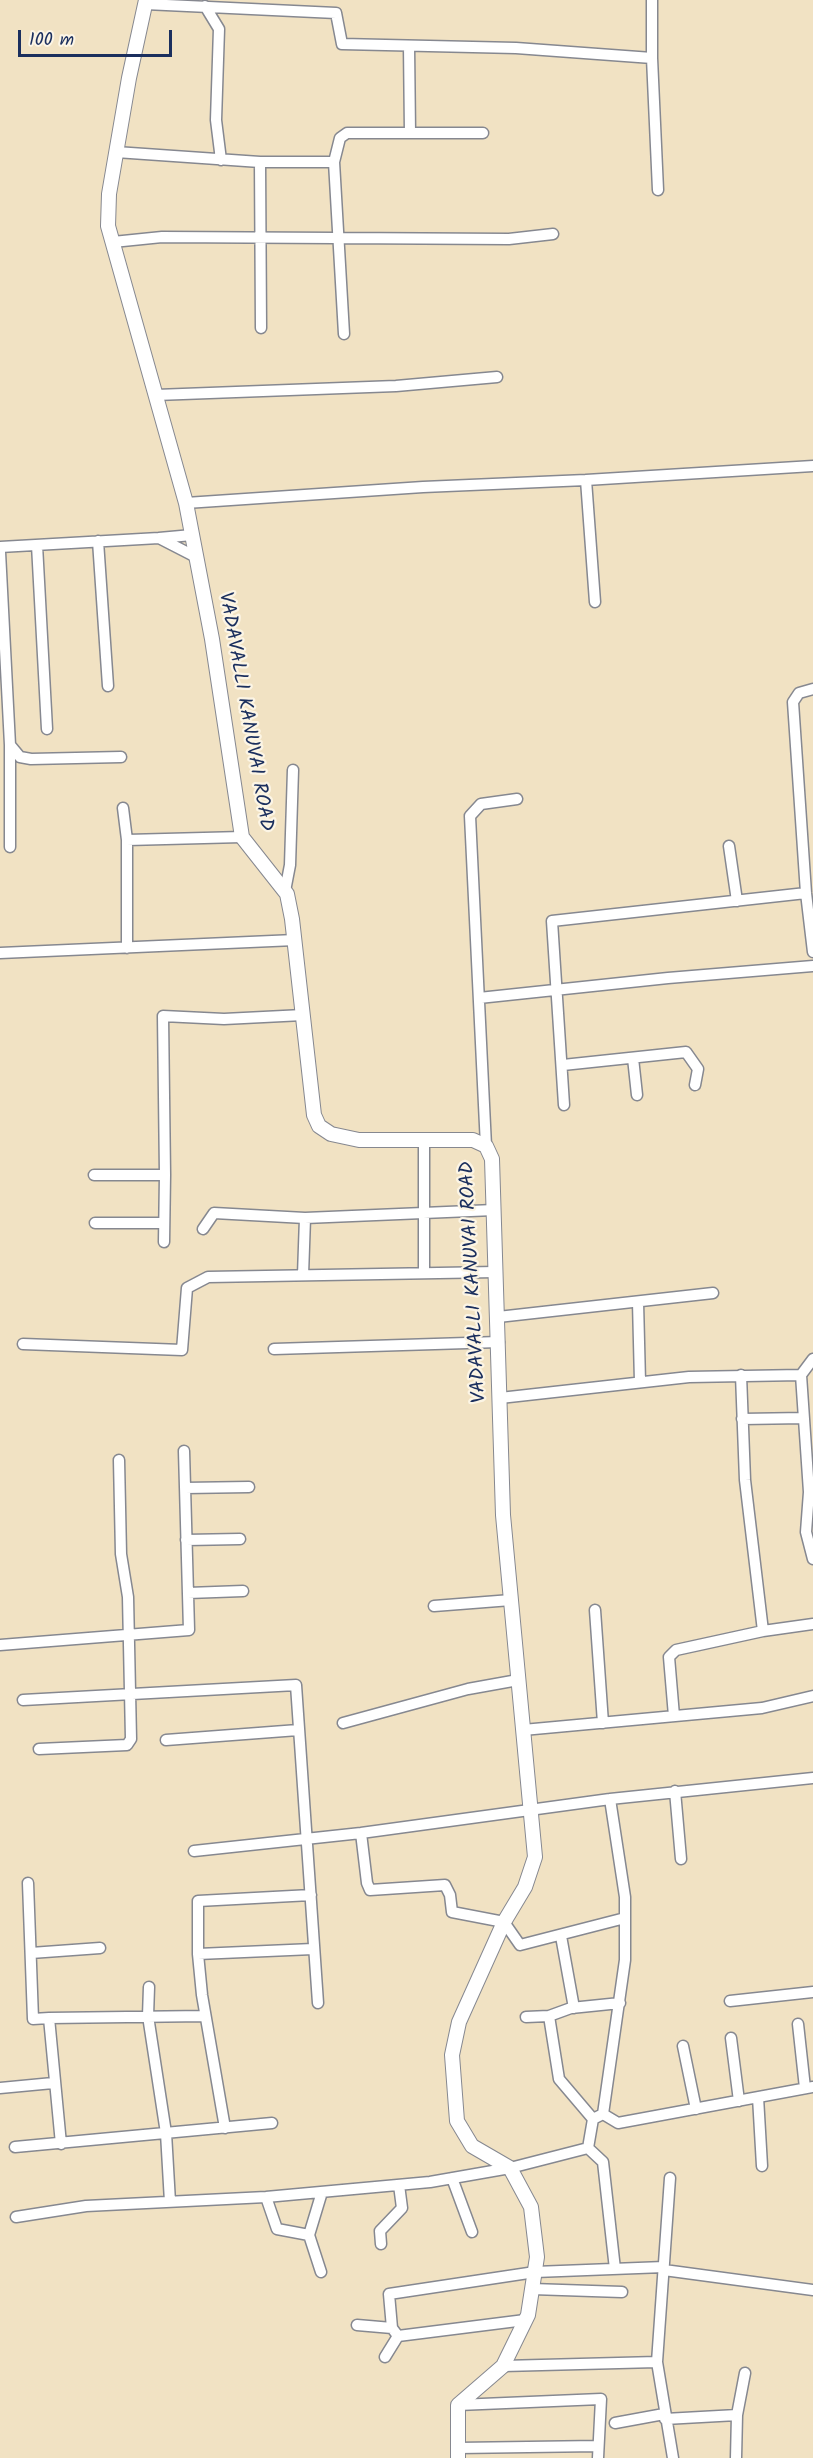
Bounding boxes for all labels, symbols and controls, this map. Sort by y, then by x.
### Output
scale bar [21,18,176,56]
text: 100 m [29,26,74,55]
street label: VADAVALLI KANUVAI ROAD [211,591,277,833]
street label: VADAVALLI KANUVAI ROAD [457,1160,493,1404]

